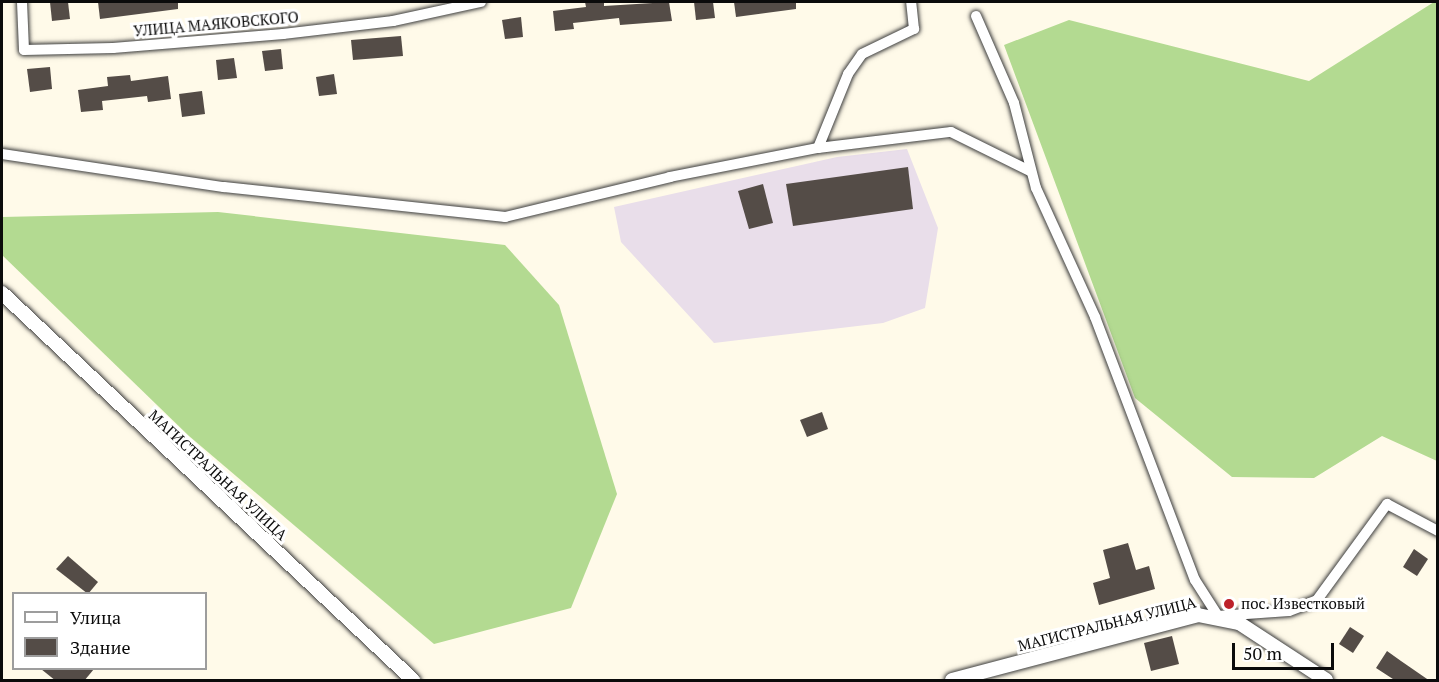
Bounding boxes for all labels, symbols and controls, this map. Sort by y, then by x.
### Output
street label: УЛИЦА МАЯКОВСКОГО [132,8,300,40]
street label: МАГИСТРАЛЬНАЯ УЛИЦА [145,406,291,544]
legend [12,592,207,670]
street label: МАГИСТРАЛЬНАЯ УЛИЦА [1016,593,1198,655]
place label: пос. Известковый [1241,595,1366,613]
marker: пос. Известковый [1222,597,1236,611]
text: Улица [70,605,121,629]
scale bar [1235,631,1337,669]
text: Здание [70,635,130,659]
text: 50 m [1243,641,1282,665]

